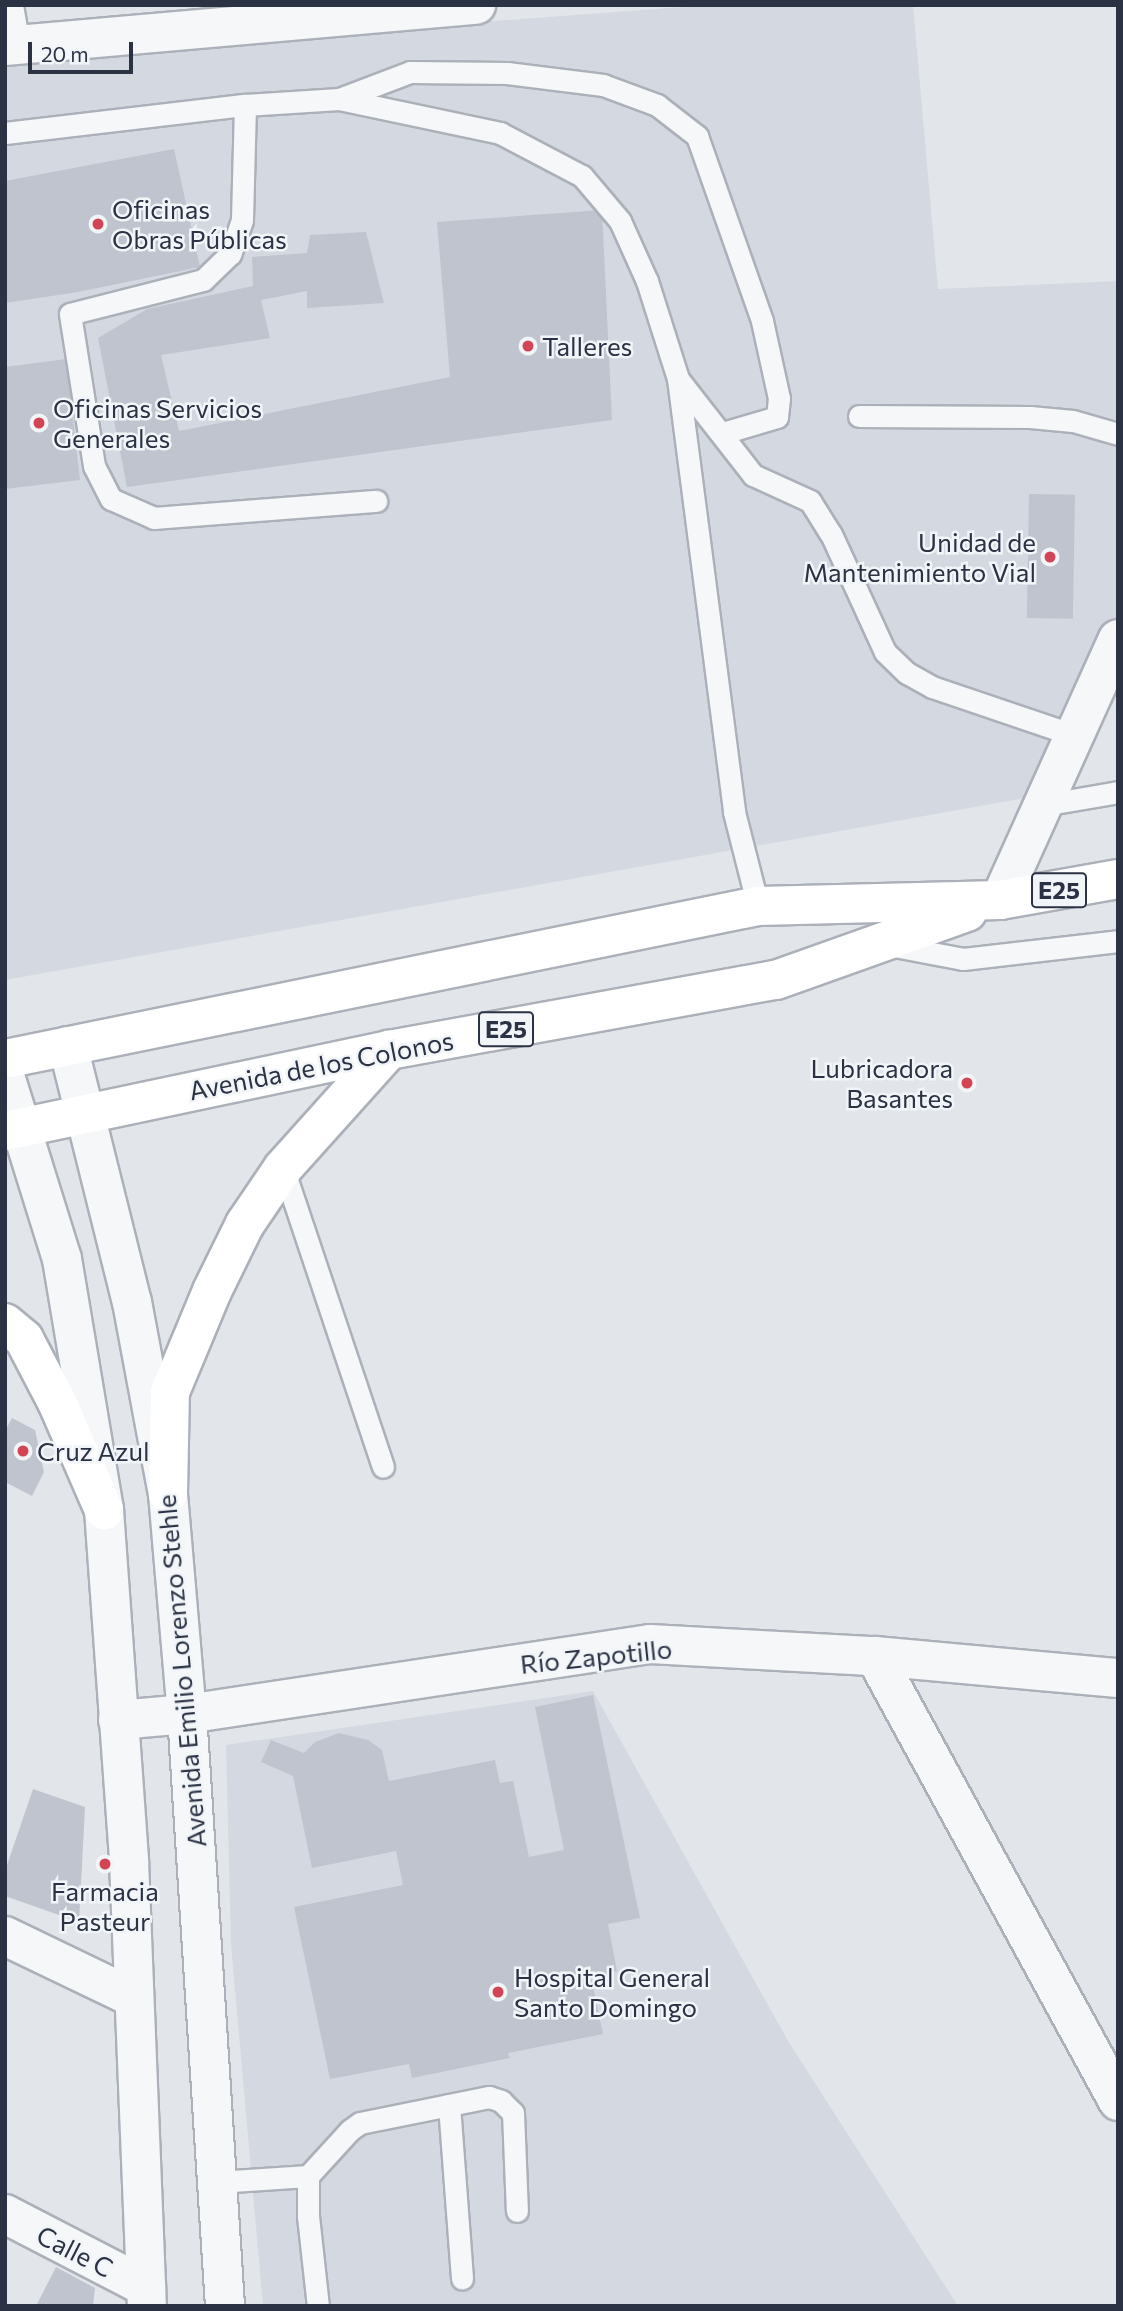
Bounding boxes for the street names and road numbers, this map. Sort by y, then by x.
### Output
road number: E25 [1031,870,1087,910]
road number: E25 [478,1009,534,1050]
street label: Avenida de los Colonos [186,1024,456,1106]
street label: Avenida Emilio Lorenzo Stehle [150,1493,212,1849]
street label: Río Zapotillo [519,1633,673,1679]
street label: Calle C [32,2219,118,2283]

